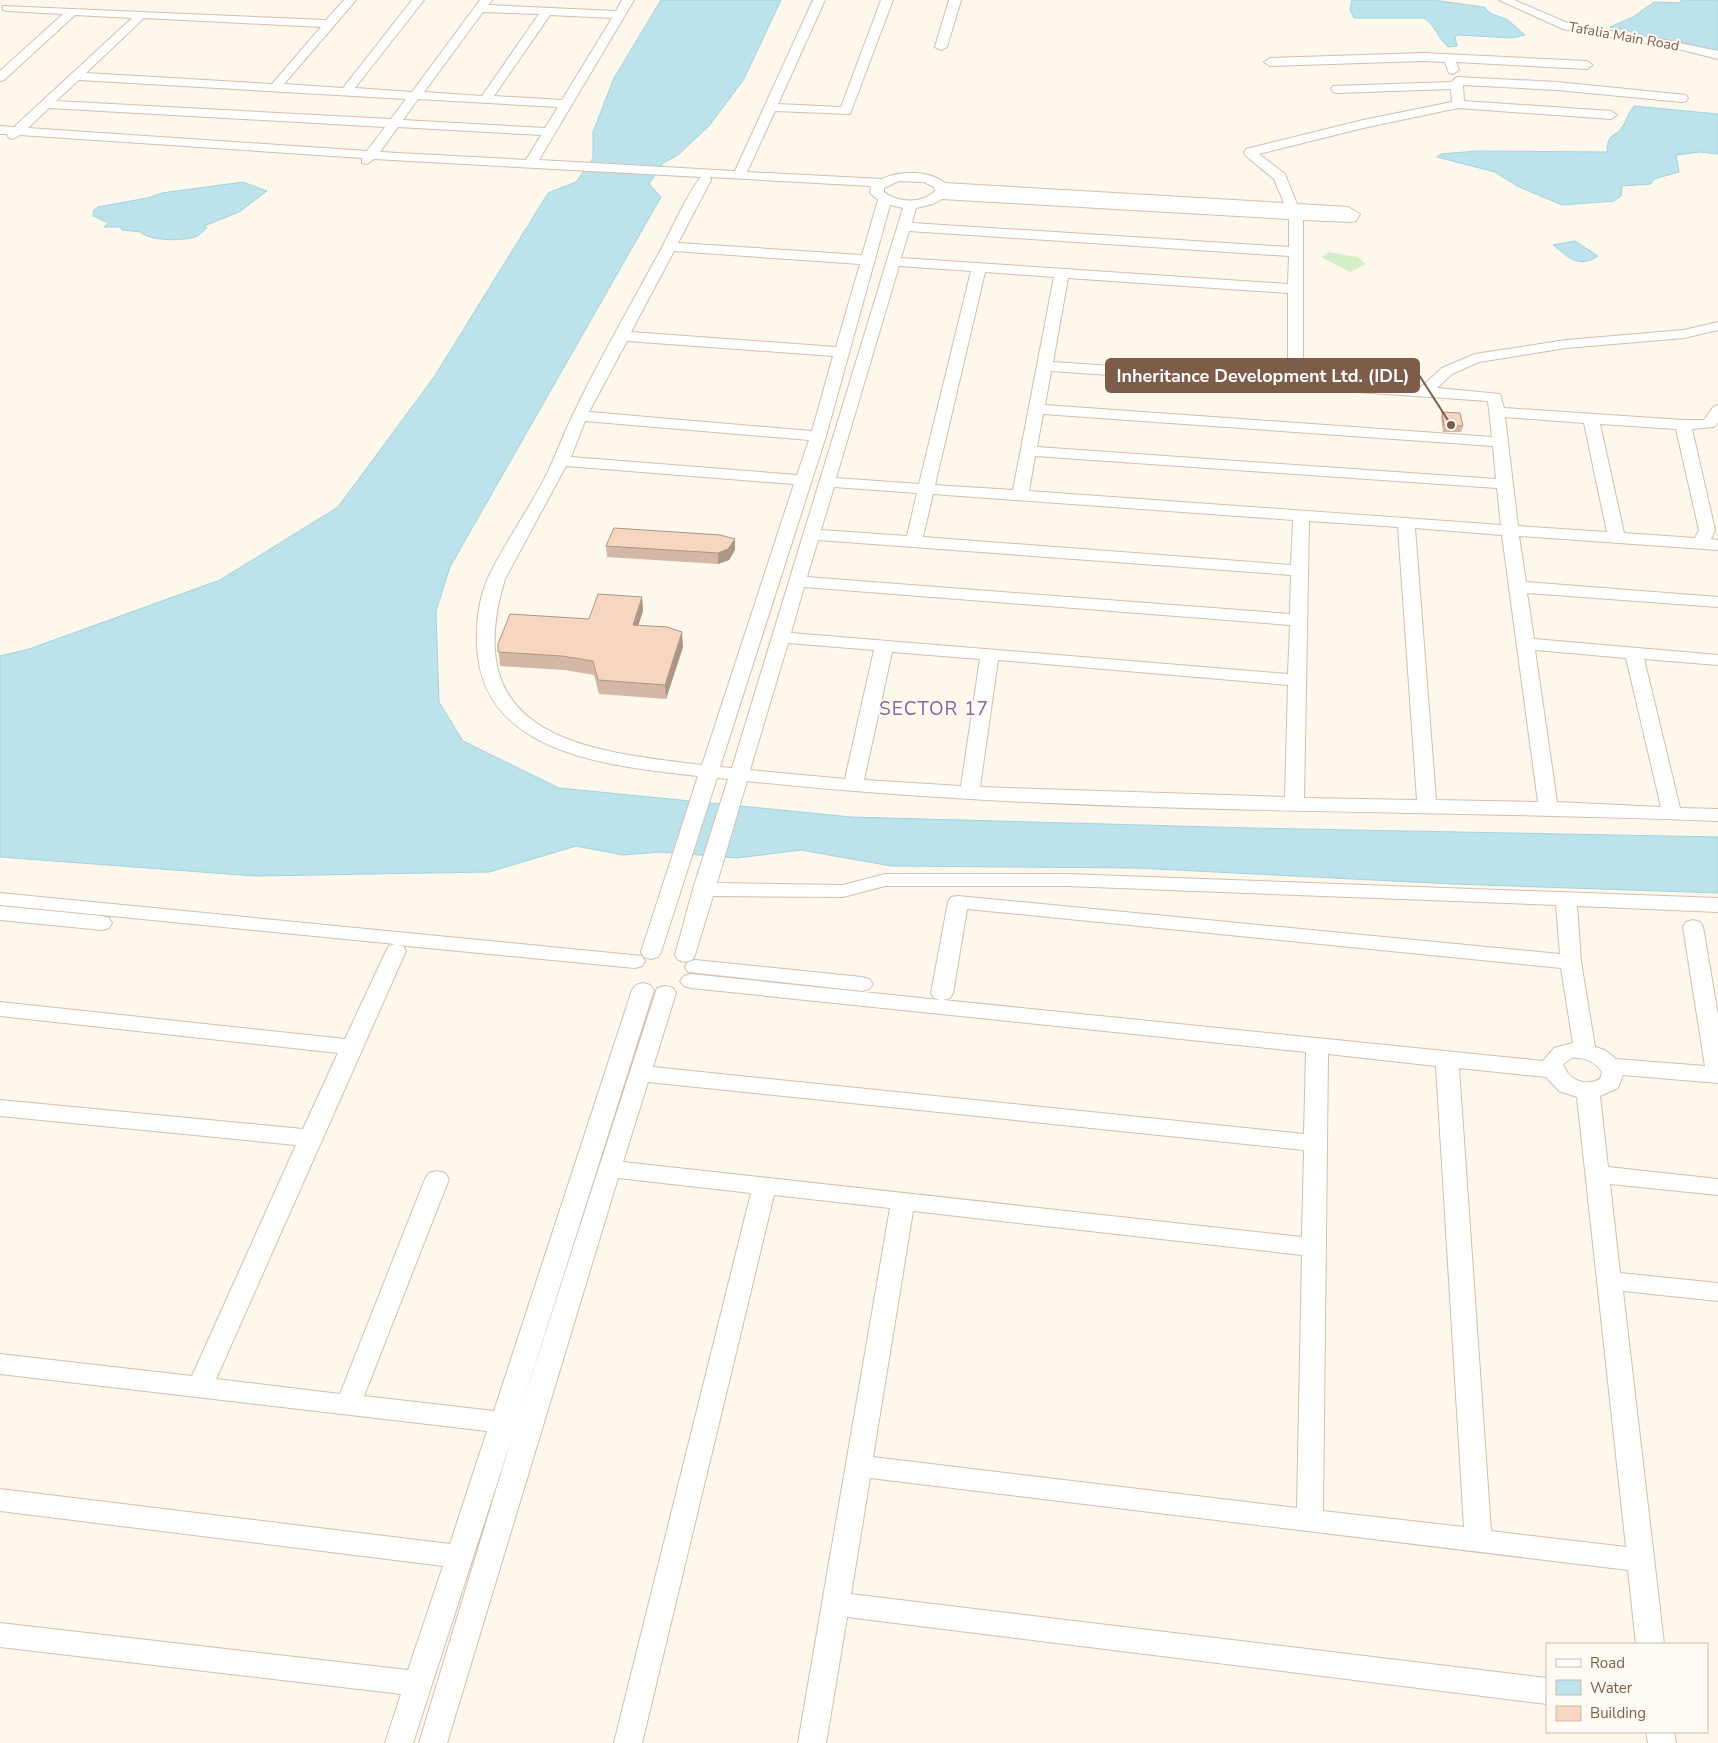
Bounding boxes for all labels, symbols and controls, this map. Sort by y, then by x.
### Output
street label: Tafalia Main Road [1567,17,1681,56]
callout: Inheritance Development Ltd. (IDL) [1106,359,1419,392]
text: Inheritance Development Ltd. (IDL) [1116,364,1410,388]
district label: SECTOR 17 [879,696,989,722]
legend [1546,1643,1708,1733]
text: Road [1590,1653,1625,1673]
text: Water [1590,1678,1633,1698]
text: Building [1590,1703,1646,1723]

